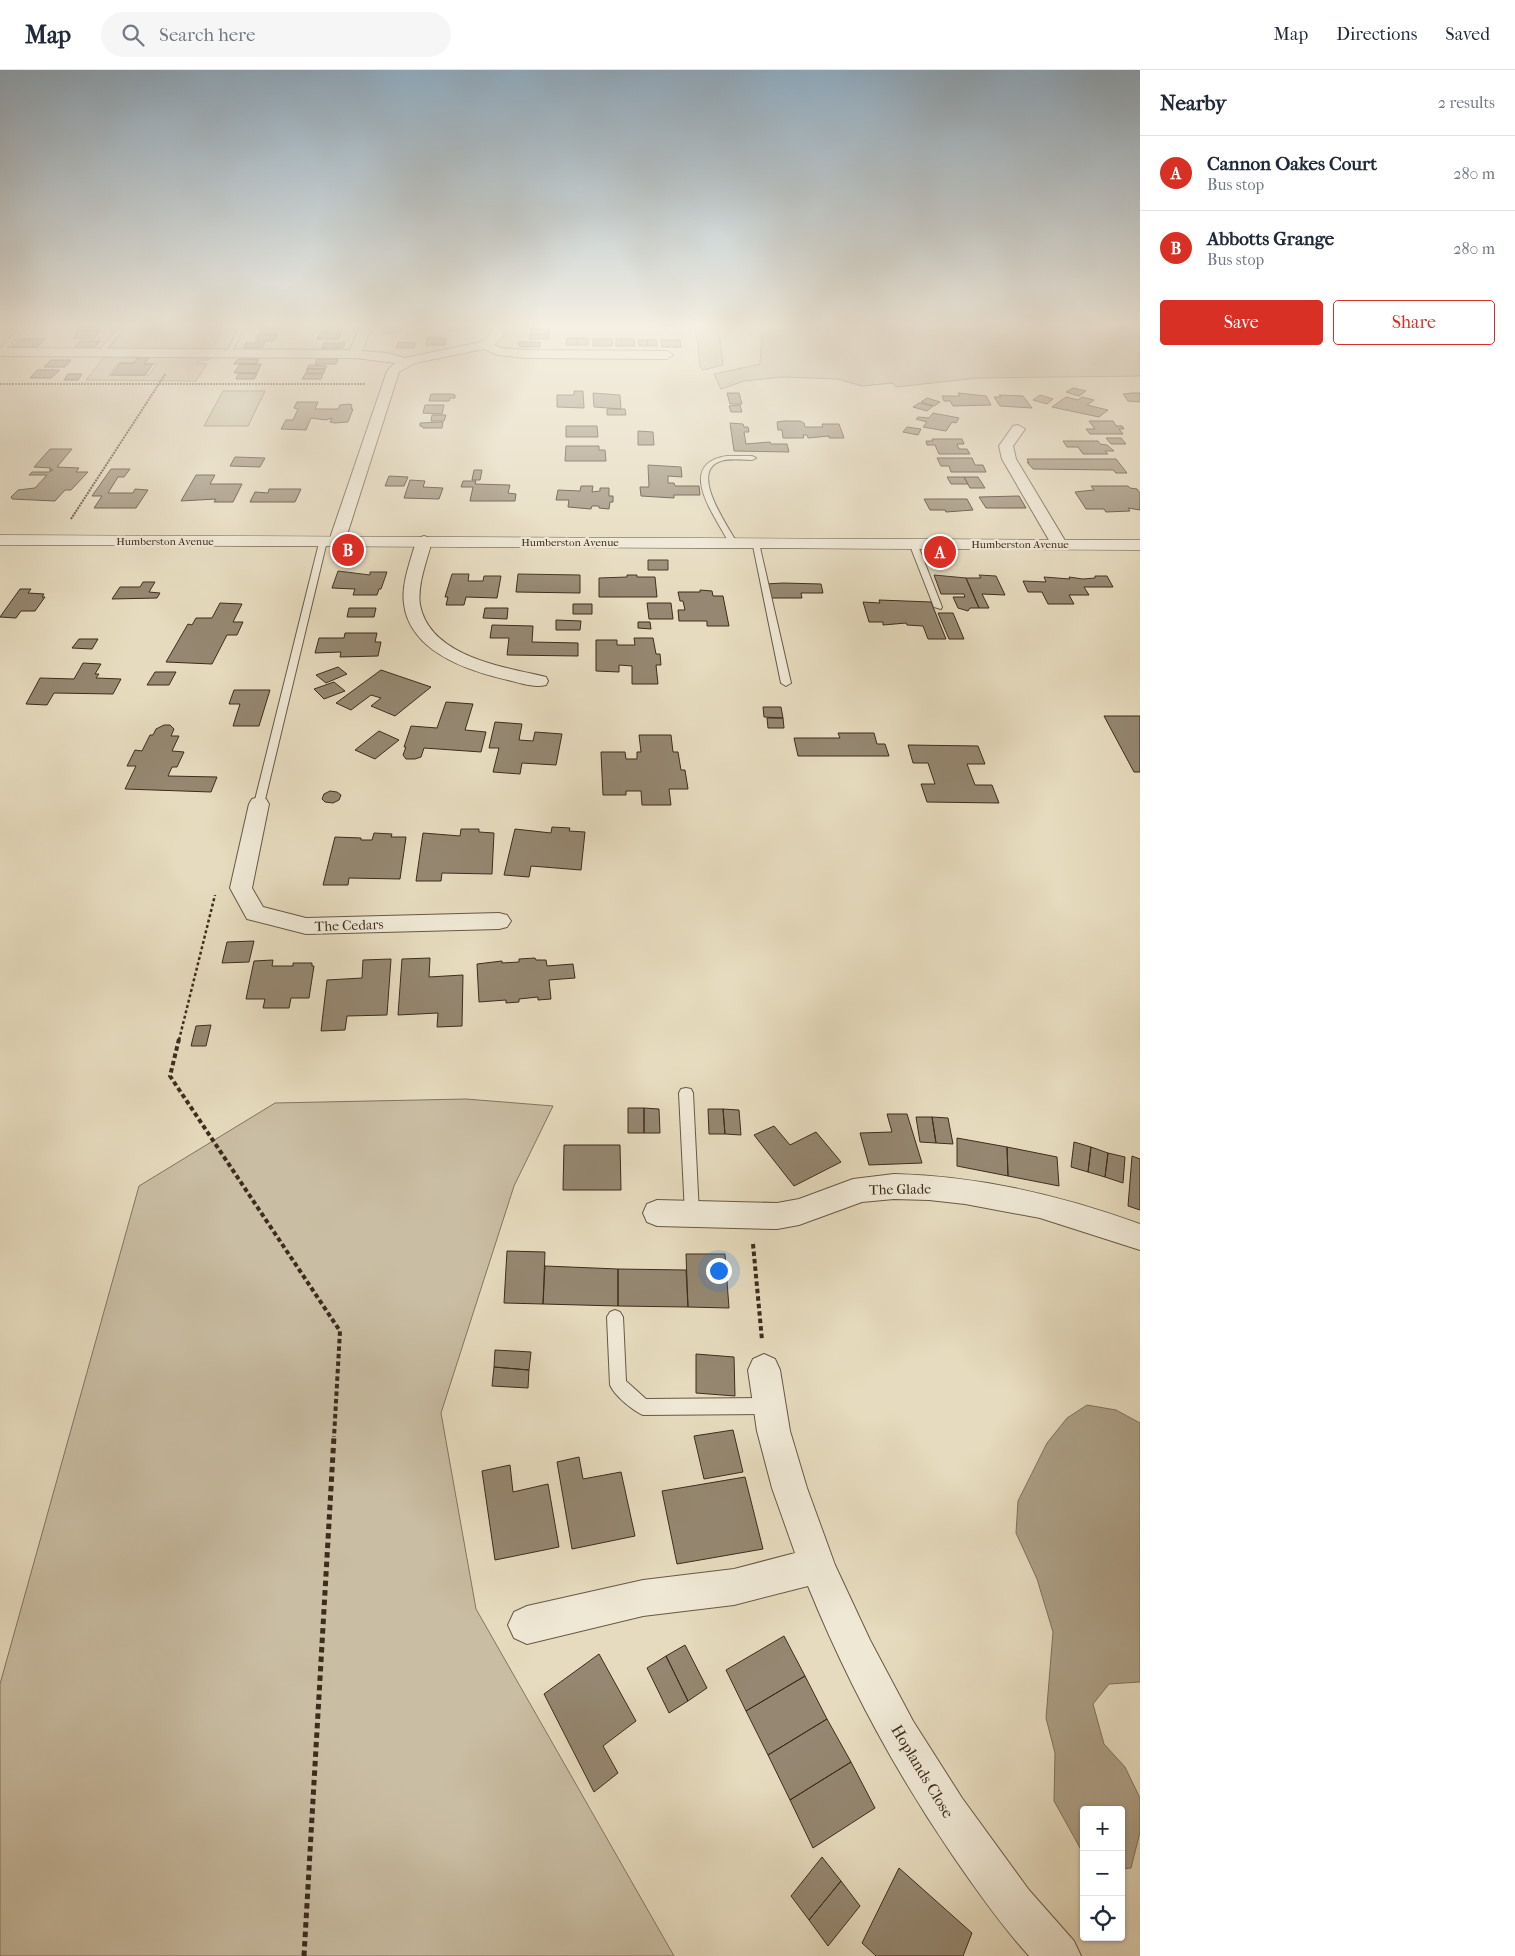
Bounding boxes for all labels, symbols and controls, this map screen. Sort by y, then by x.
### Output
search box [101,12,451,57]
text: Map [25,21,71,49]
icon: search [119,21,147,49]
text: Search here [159,24,255,46]
text: Map [1274,24,1308,45]
text: Directions [1336,24,1417,45]
text: Saved [1445,24,1490,45]
text: Nearby [1160,91,1226,115]
text: 2 results [1438,93,1495,112]
text: Cannon Oakes Court [1207,153,1377,175]
text: A [1171,164,1181,183]
text: 280 m [1453,164,1495,183]
text: Bus stop [1207,175,1264,194]
text: Abbotts Grange [1207,228,1334,250]
text: B [1171,239,1181,258]
text: 280 m [1453,239,1495,258]
text: Bus stop [1207,250,1264,269]
button: Save [1160,300,1323,345]
button: Share [1333,300,1495,345]
pin: B [332,531,364,569]
pin: A [924,533,956,571]
street label: Humberston Avenue [116,535,214,548]
street label: Humberston Avenue [521,536,619,549]
street label: Humberston Avenue [971,538,1069,551]
street label: The Cedars [314,916,384,935]
street label: The Glade [869,1180,931,1199]
your location [706,1258,732,1284]
street label: Hoplands Close [887,1721,958,1821]
map controls [1080,1806,1125,1941]
button: + [1080,1806,1125,1851]
button: − [1080,1851,1125,1896]
button: locate [1080,1896,1125,1941]

